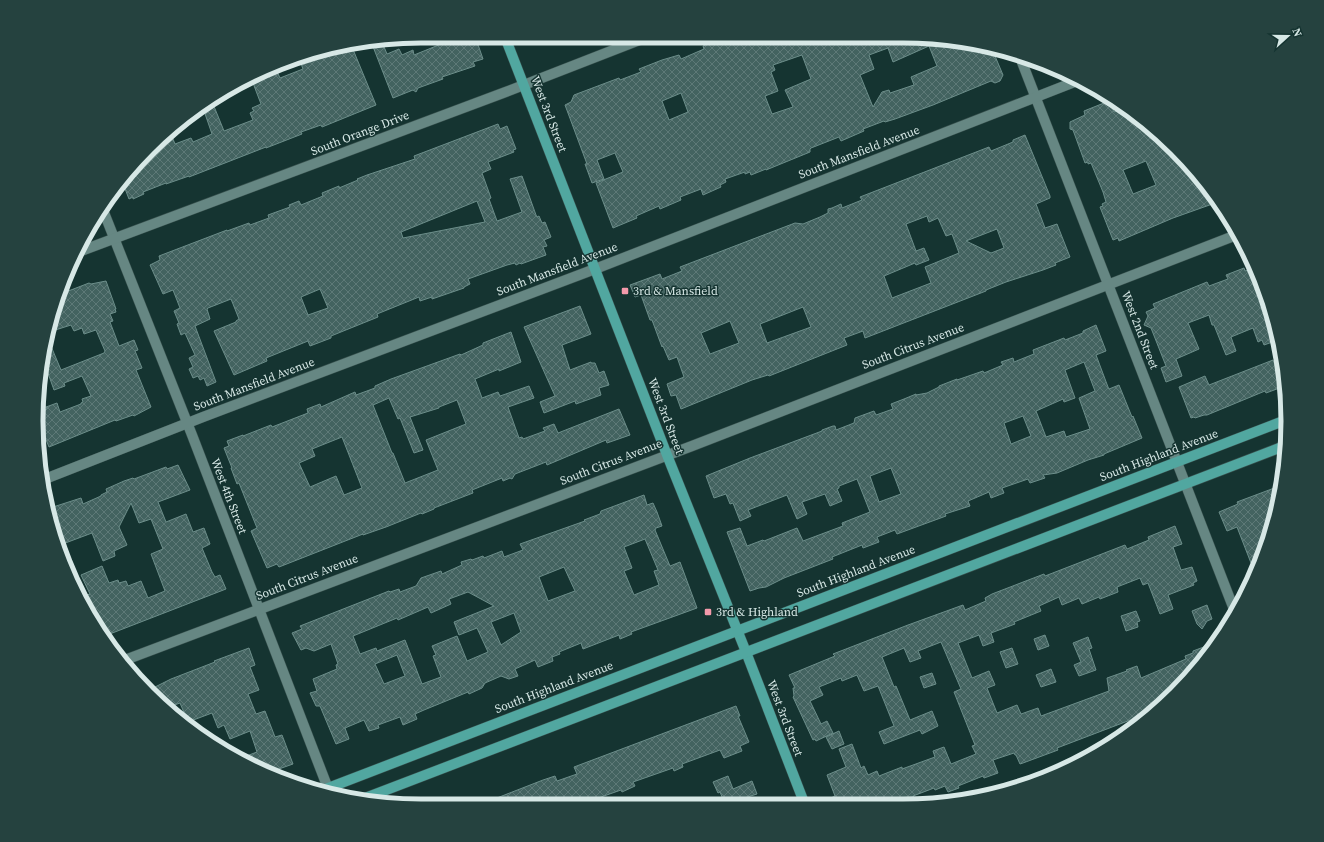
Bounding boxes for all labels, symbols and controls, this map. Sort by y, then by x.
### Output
north arrow [1268,16,1308,56]
text: N [1288,26,1305,39]
street label: West 3rd Street [527,74,571,154]
street label: South Orange Drive [308,107,412,159]
street label: South Mansfield Avenue [796,122,922,182]
street label: South Mansfield Avenue [494,239,620,299]
place label: 3rd & Mansfield [633,283,718,299]
marker: 3rd & Mansfield [620,286,630,296]
street label: West 2nd Street [1118,289,1162,372]
street label: South Citrus Avenue [860,319,966,373]
street label: South Mansfield Avenue [191,354,317,414]
street label: West 3rd Street [644,376,688,456]
street label: South Highland Avenue [1097,425,1221,485]
street label: South Citrus Avenue [558,435,664,489]
street label: West 4th Street [207,456,251,536]
street label: South Highland Avenue [794,541,918,601]
street label: South Citrus Avenue [254,550,360,604]
place label: 3rd & Highland [716,604,798,620]
marker: 3rd & Highland [703,607,713,617]
street label: South Highland Avenue [492,657,616,717]
street label: West 3rd Street [763,678,807,758]

